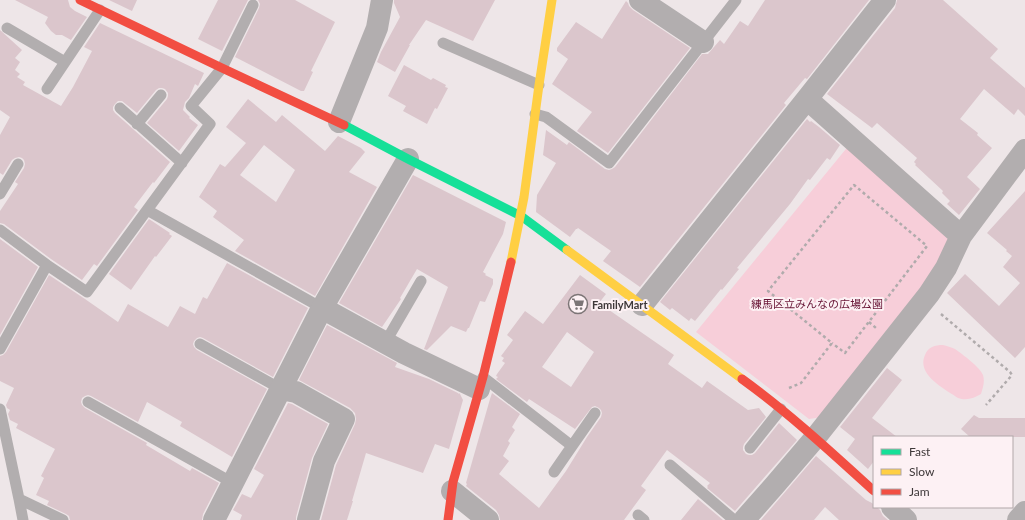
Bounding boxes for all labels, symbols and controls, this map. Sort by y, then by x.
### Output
supermarket icon: FamilyMart [567,293,589,315]
park label: 練馬区立みんなの広場公園 [751,297,883,310]
place label: FamilyMart [592,298,648,311]
legend [873,436,1013,508]
text: Fast [909,444,931,459]
text: Slow [909,464,935,479]
text: Jam [909,484,930,499]

